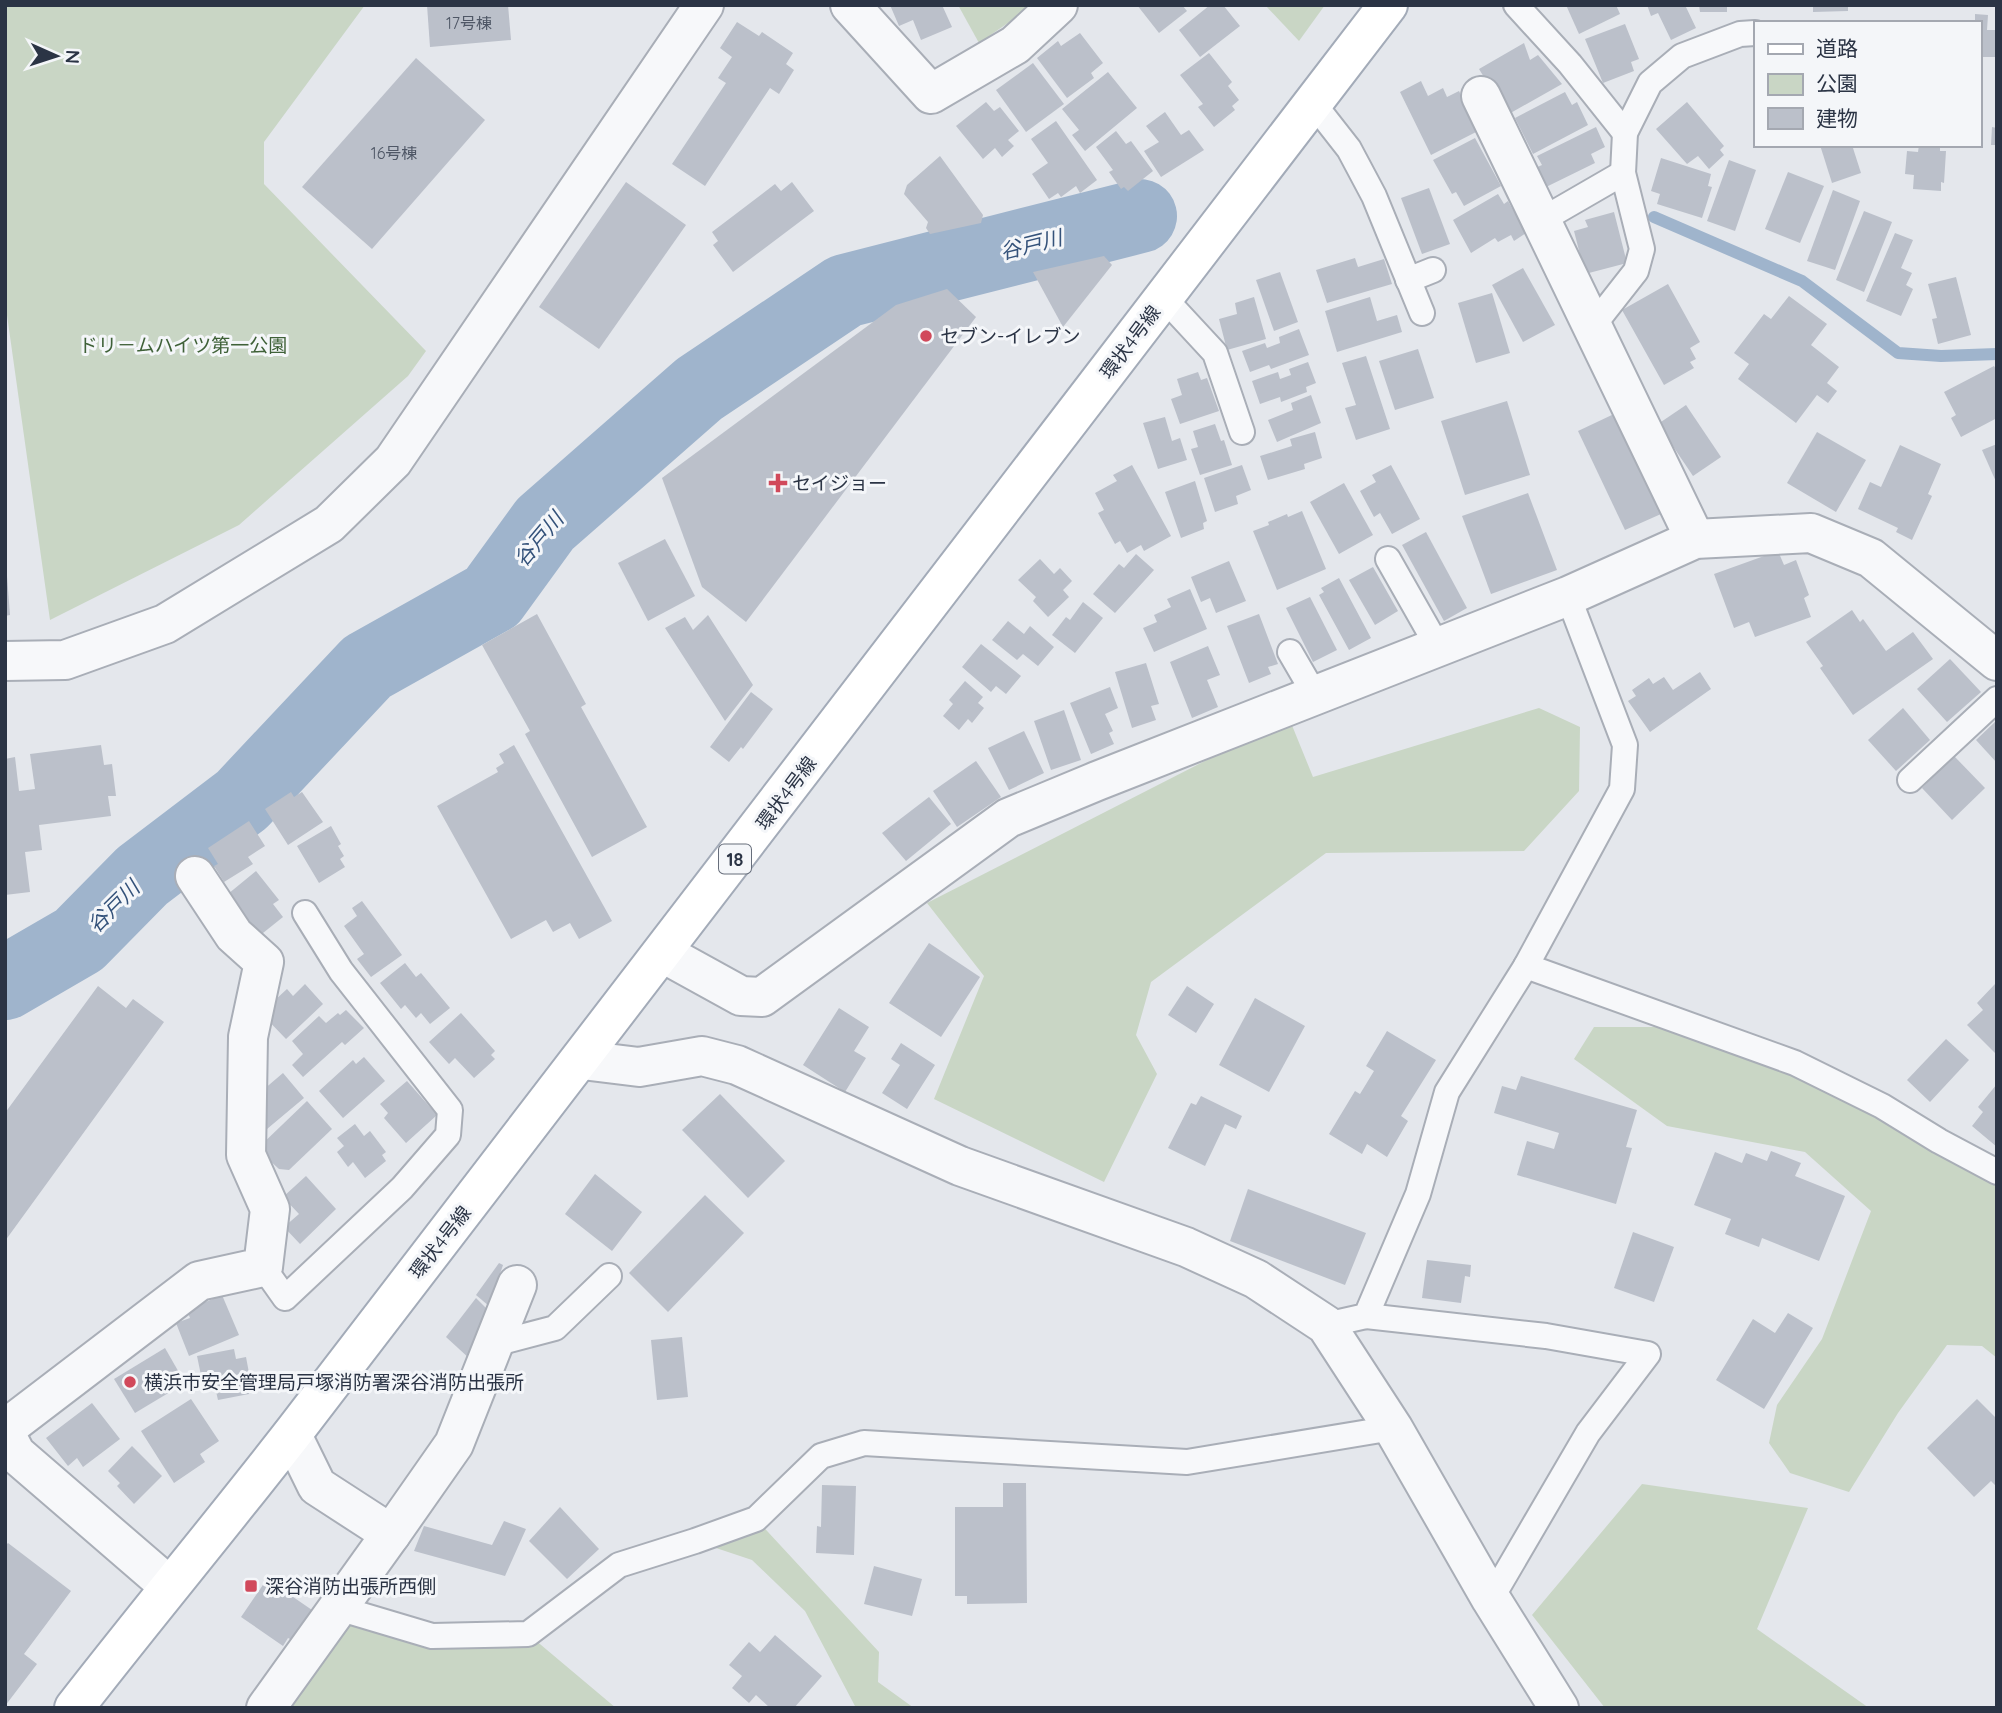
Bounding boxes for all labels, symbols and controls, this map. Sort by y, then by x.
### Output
house number: 17号棟 [446,13,492,33]
north arrow [21,21,91,91]
legend [1754,21,1981,147]
text: 道路 [1816,35,1858,61]
text: N [61,49,85,64]
text: 公園 [1816,70,1858,96]
text: 建物 [1816,105,1858,131]
house number: 16号棟 [371,143,417,163]
water label: 谷戸川 [997,223,1067,264]
street label: 環状4号線 [1095,300,1165,384]
place label: セブン-イレブン [940,324,1080,348]
marker: セブン-イレブン [918,328,934,344]
park label: ドリ－ムハイツ第一公園 [79,333,287,357]
place label: セイジョー [792,471,887,495]
marker: セイジョー [770,475,786,491]
water label: 谷戸川 [508,505,569,571]
street label: 環状4号線 [751,751,821,835]
road number: 18 [719,844,751,874]
water label: 谷戸川 [82,873,146,937]
street label: 環状4号線 [404,1201,476,1283]
place label: 横浜市安全管理局戸塚消防署深谷消防出張所 [144,1370,524,1394]
marker: 横浜市安全管理局戸塚消防署深谷消防出張所 [122,1374,138,1390]
place label: 深谷消防出張所西側 [265,1574,436,1598]
marker: 深谷消防出張所西側 [243,1578,259,1594]

